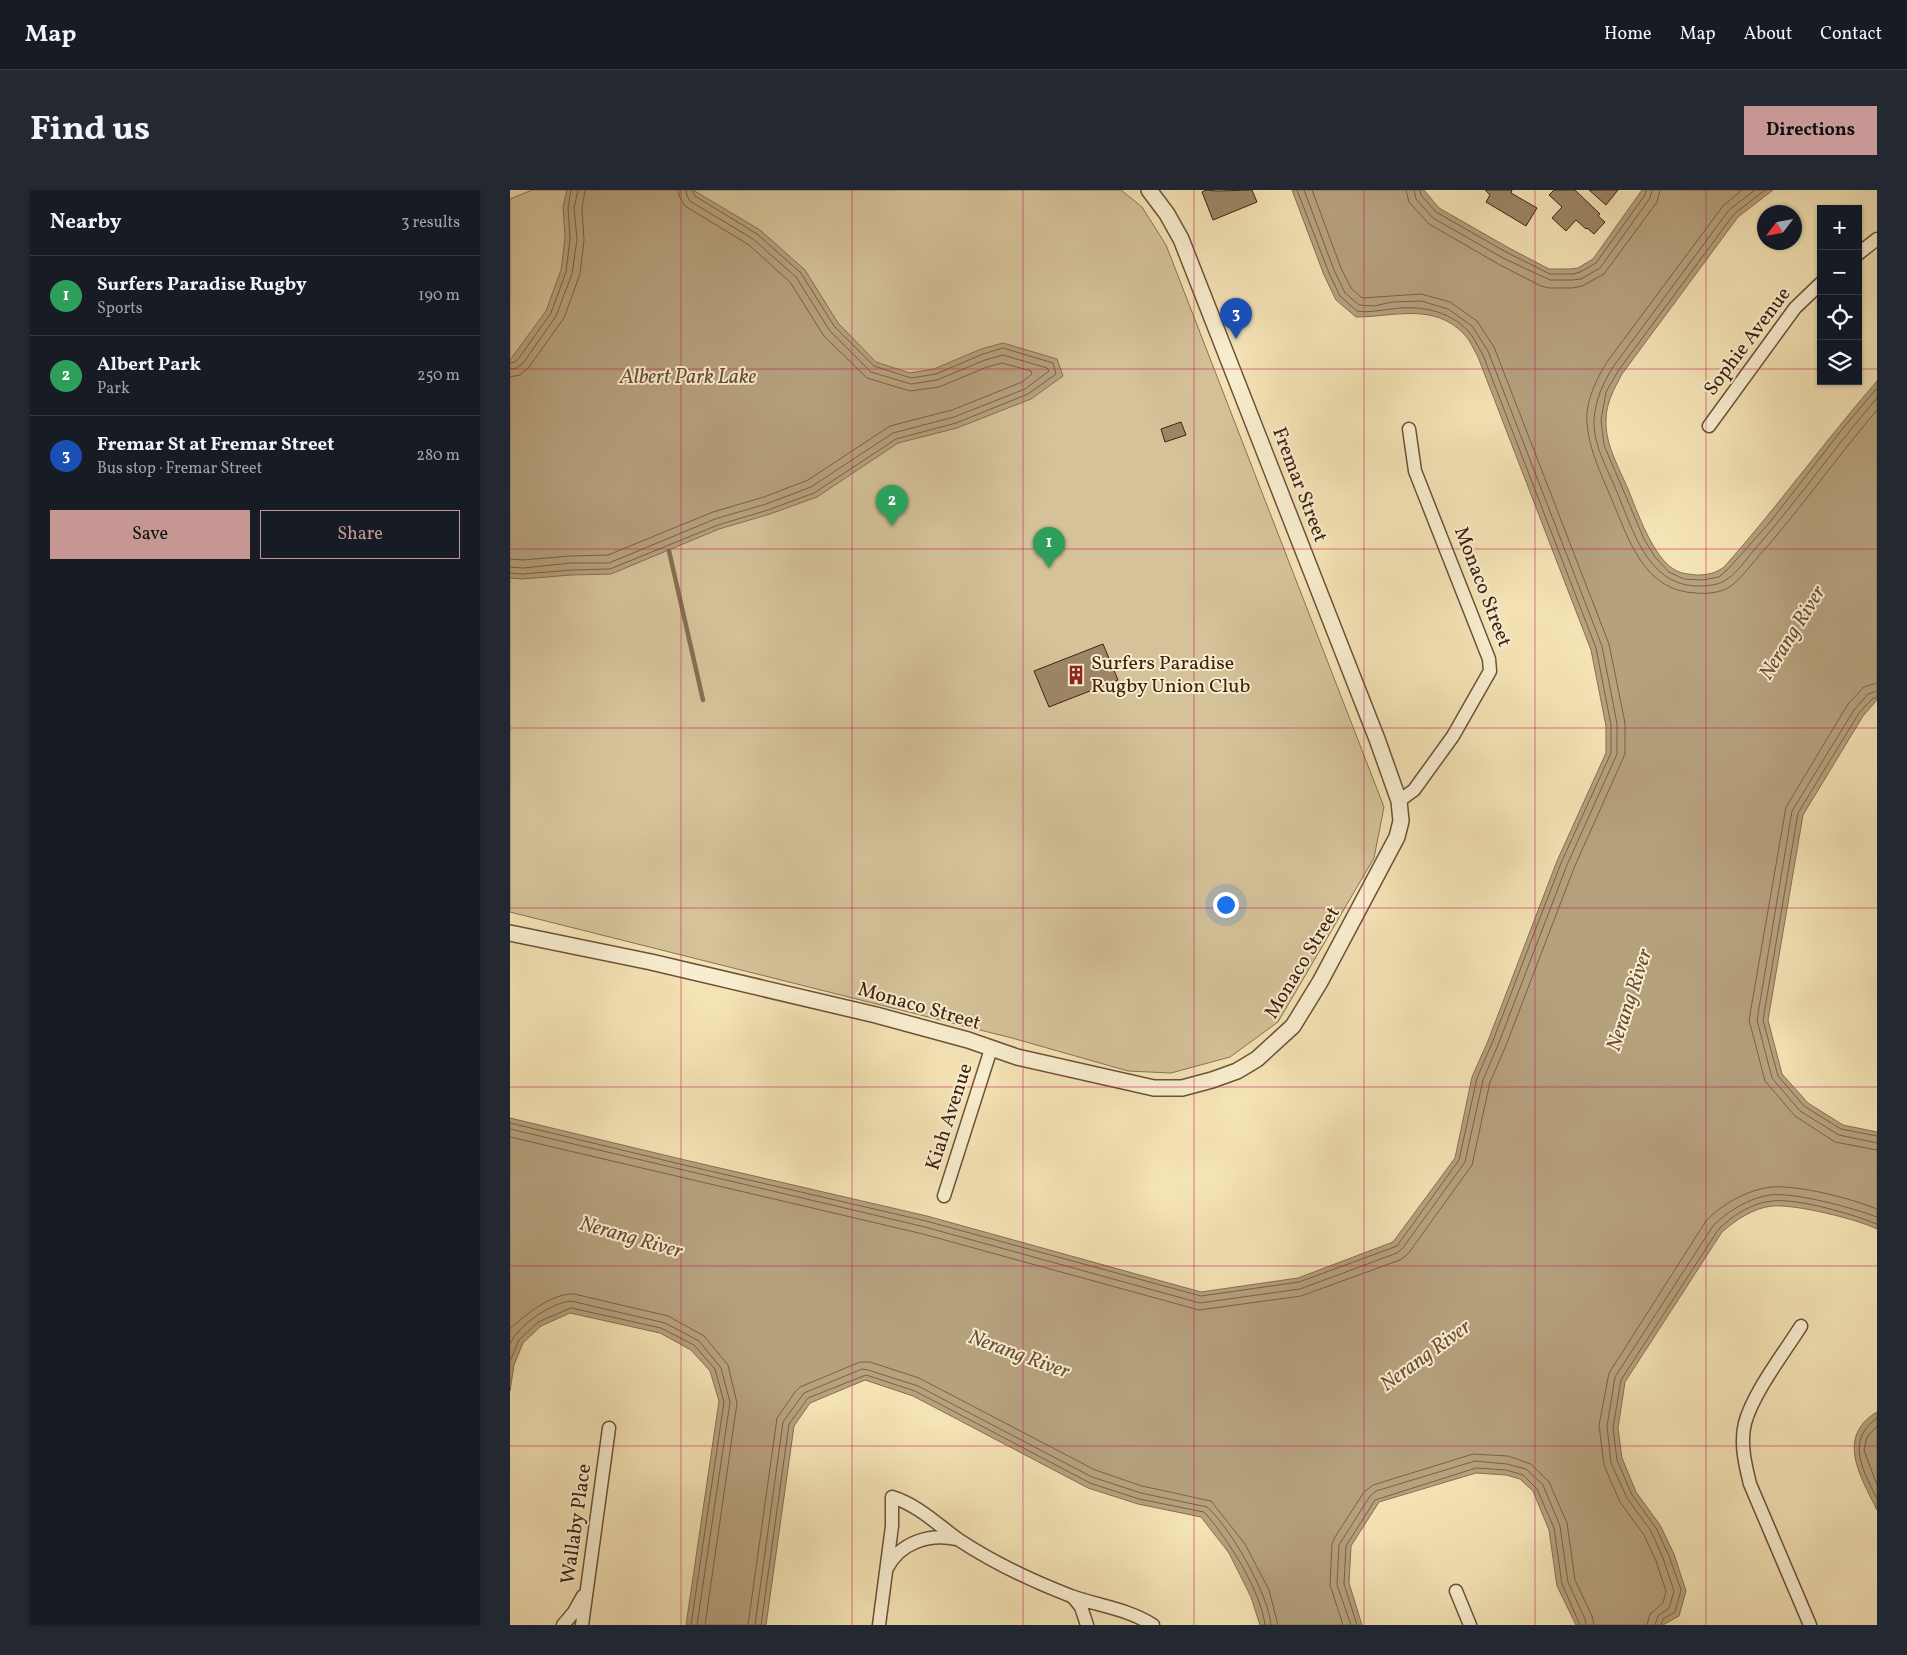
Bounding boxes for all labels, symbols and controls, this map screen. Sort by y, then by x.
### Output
text: Map [25,18,76,52]
text: Home [1604,22,1652,47]
text: Map [1680,22,1716,47]
text: About [1744,22,1792,47]
text: Contact [1820,22,1882,47]
text: Find us [30,106,150,154]
button: Directions [1744,106,1877,155]
north arrow [1757,205,1802,250]
map controls [1817,205,1862,385]
button: + [1817,205,1862,250]
text: Nearby [50,208,121,237]
text: 3 results [401,212,460,234]
button: − [1817,250,1862,295]
text: Surfers Paradise Rugby [97,272,307,298]
street label: Sophie Avenue [1698,282,1798,402]
text: 1 [63,285,69,307]
text: 190 m [418,285,460,307]
button: locate [1817,295,1862,340]
text: Sports [97,298,143,320]
pin: 3 [1220,298,1252,339]
button: layers [1817,340,1862,385]
text: Albert Park [97,352,201,378]
water label: Albert Park Lake [619,363,757,392]
text: 2 [62,365,70,387]
text: 250 m [417,365,460,387]
text: Park [97,378,130,400]
street label: Fremar Street [1264,424,1334,546]
text: Fremar St at Fremar Street [97,432,334,458]
text: 3 [62,445,70,467]
text: 280 m [416,445,460,467]
text: Bus stop · Fremar Street [97,458,262,480]
pin: 2 [876,485,908,526]
button: Save [50,510,250,559]
button: Share [260,510,460,559]
street label: Monaco Street [1446,523,1518,651]
pin: 1 [1033,527,1065,568]
water label: Nerang River [1753,580,1833,686]
place label: Surfers Paradise Rugby Union Club [1091,650,1250,701]
building icon: Surfers Paradise Rugby Union Club [1065,664,1087,686]
your location [1213,892,1239,918]
street label: Monaco Street [1258,901,1348,1025]
water label: Nerang River [1600,945,1660,1055]
street label: Monaco Street [854,976,984,1038]
street label: Kiah Avenue [920,1060,980,1174]
water label: Nerang River [576,1209,686,1267]
water label: Nerang River [1375,1313,1478,1399]
water label: Nerang River [964,1323,1074,1387]
street label: Wallaby Place [555,1462,599,1586]

